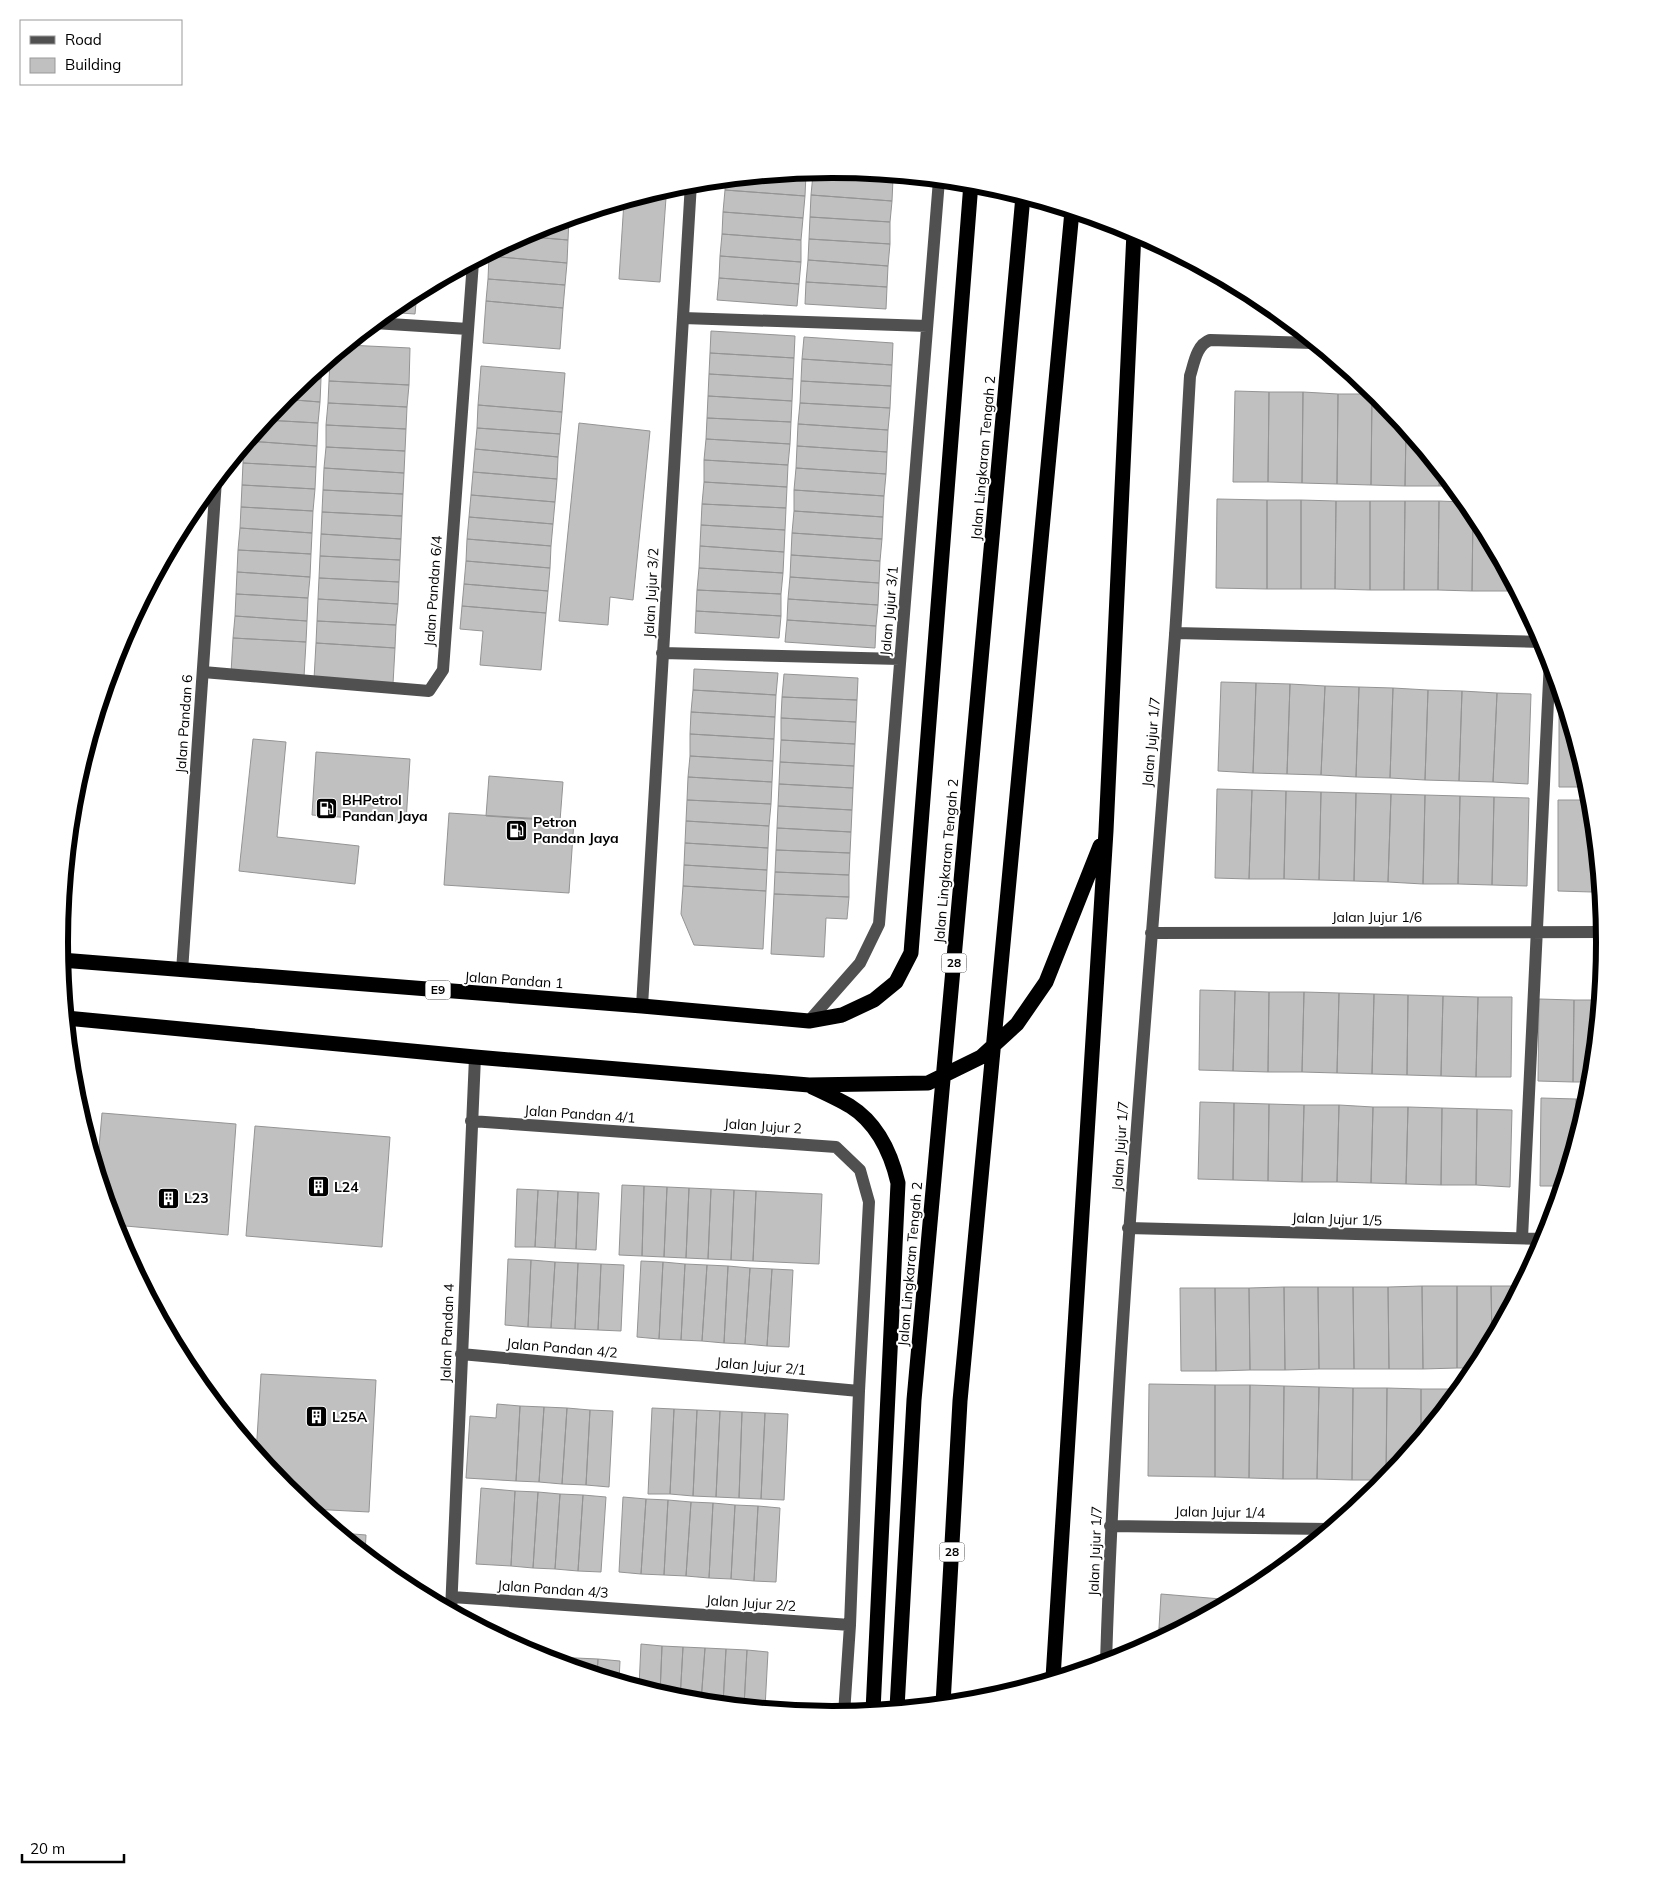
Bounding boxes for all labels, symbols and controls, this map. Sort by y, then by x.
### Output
legend [20,20,182,85]
text: Road [65,30,102,49]
text: Building [65,55,121,74]
street label: Jalan Lingkaran Tengah 2 [967,375,999,541]
street label: Jalan Pandan 6/4 [420,534,446,647]
street label: Jalan Jujur 3/2 [640,547,662,639]
street label: Jalan Jujur 3/1 [876,565,902,657]
street label: Jalan Pandan 6 [172,674,196,774]
street label: Jalan Jujur 1/7 [1138,696,1164,788]
street label: Jalan Lingkaran Tengah 2 [930,778,962,944]
place label: BHPetrol Pandan Jaya [342,791,428,825]
fuel station icon: BHPetrol Pandan Jaya [314,796,338,820]
place label: Petron Pandan Jaya [533,813,619,847]
fuel station icon: Petron Pandan Jaya [505,818,529,842]
street label: Jalan Jujur 1/6 [1332,908,1422,926]
road number: 28 [942,954,966,972]
street label: Jalan Pandan 1 [464,968,564,992]
road number: E9 [426,980,450,1000]
street label: Jalan Jujur 1/7 [1108,1100,1132,1192]
street label: Jalan Pandan 4/1 [524,1101,636,1127]
street label: Jalan Jujur 2 [724,1114,802,1138]
building icon: L24 [306,1175,330,1199]
place label: L24 [334,1178,359,1196]
street label: Jalan Lingkaran Tengah 2 [894,1181,926,1347]
building icon: L23 [156,1186,180,1210]
place label: L23 [184,1189,209,1207]
street label: Jalan Jujur 1/5 [1292,1208,1382,1230]
street label: Jalan Pandan 4 [436,1283,458,1383]
street label: Jalan Pandan 4/2 [506,1334,618,1362]
street label: Jalan Jujur 2/1 [715,1353,807,1379]
building icon: L25A [304,1405,328,1429]
place label: L25A [332,1408,368,1426]
street label: Jalan Jujur 1/4 [1175,1502,1266,1522]
street label: Jalan Jujur 1/7 [1084,1506,1106,1596]
road number: 28 [940,1542,964,1561]
street label: Jalan Pandan 4/3 [497,1576,609,1602]
street label: Jalan Jujur 2/2 [705,1591,797,1615]
scale bar [22,1832,125,1864]
text: 20 m [30,1839,65,1858]

